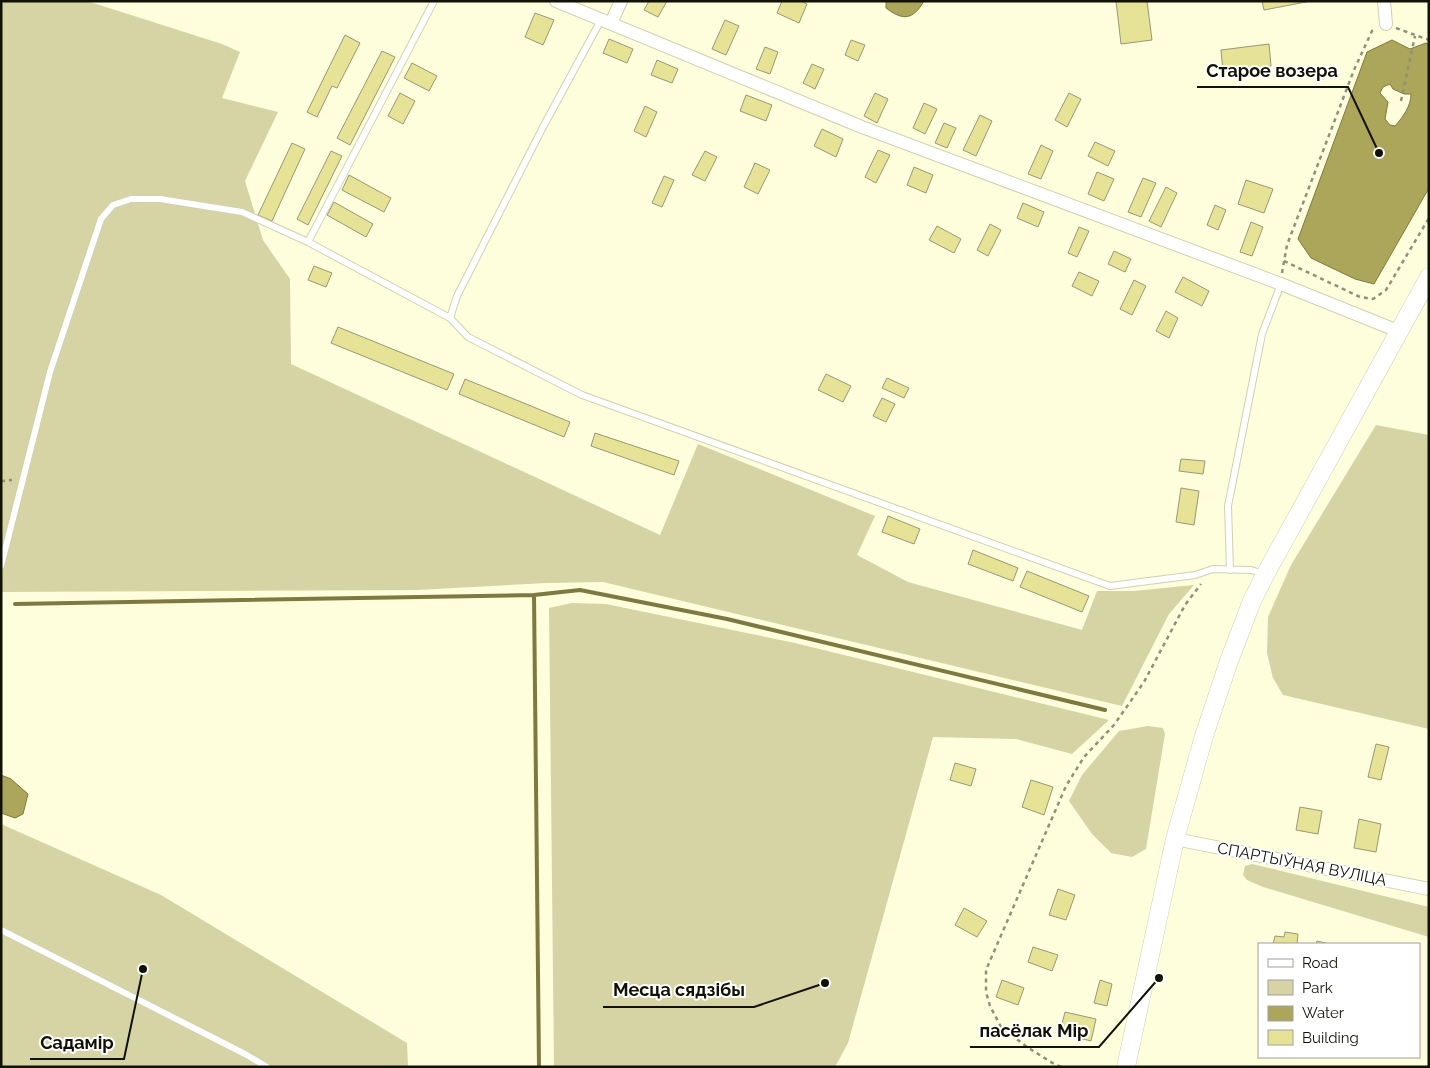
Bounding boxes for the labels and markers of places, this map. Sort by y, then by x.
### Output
callout: Старое возера [1197,54,1348,87]
callout: Месца сядзібы [603,974,754,1007]
callout: пасёлак Мір [970,1014,1099,1047]
callout: Садамір [30,1026,124,1059]

